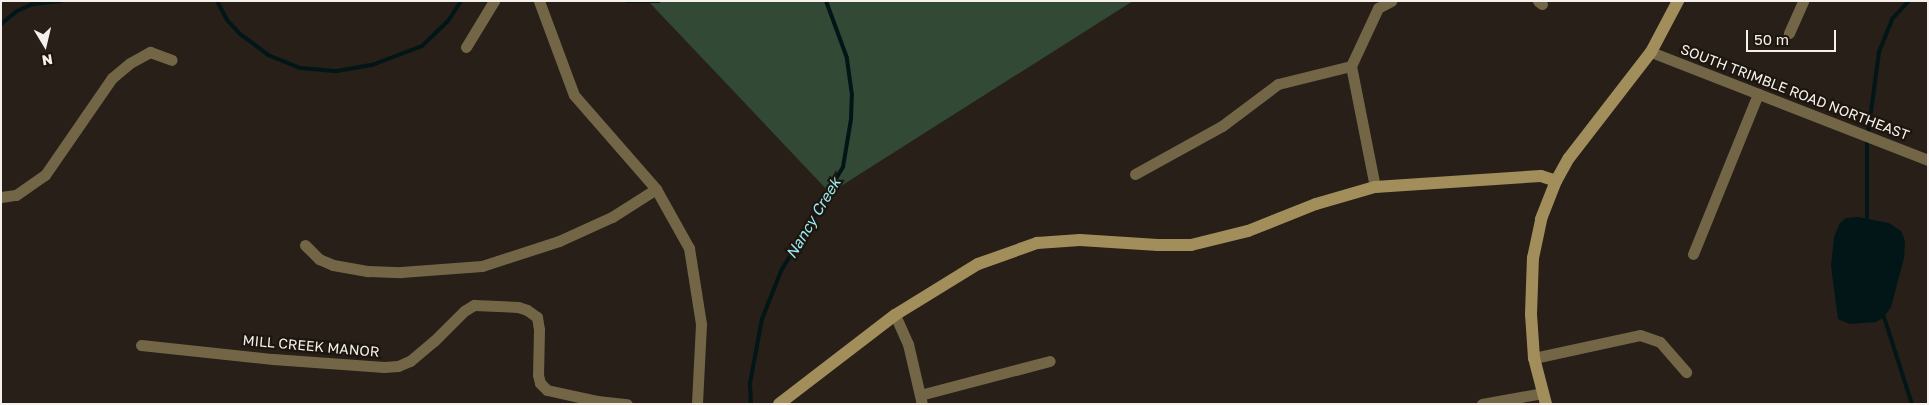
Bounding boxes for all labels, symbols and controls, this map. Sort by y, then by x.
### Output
north arrow [20,20,70,70]
scale bar [1749,20,1839,52]
text: 50 m [1754,30,1789,48]
street label: SOUTH TRIMBLE ROAD NORTHEAST [1678,40,1912,144]
text: N [41,51,54,70]
water label: Nancy Creek [782,174,844,262]
street label: MILL CREEK MANOR [242,332,380,360]

